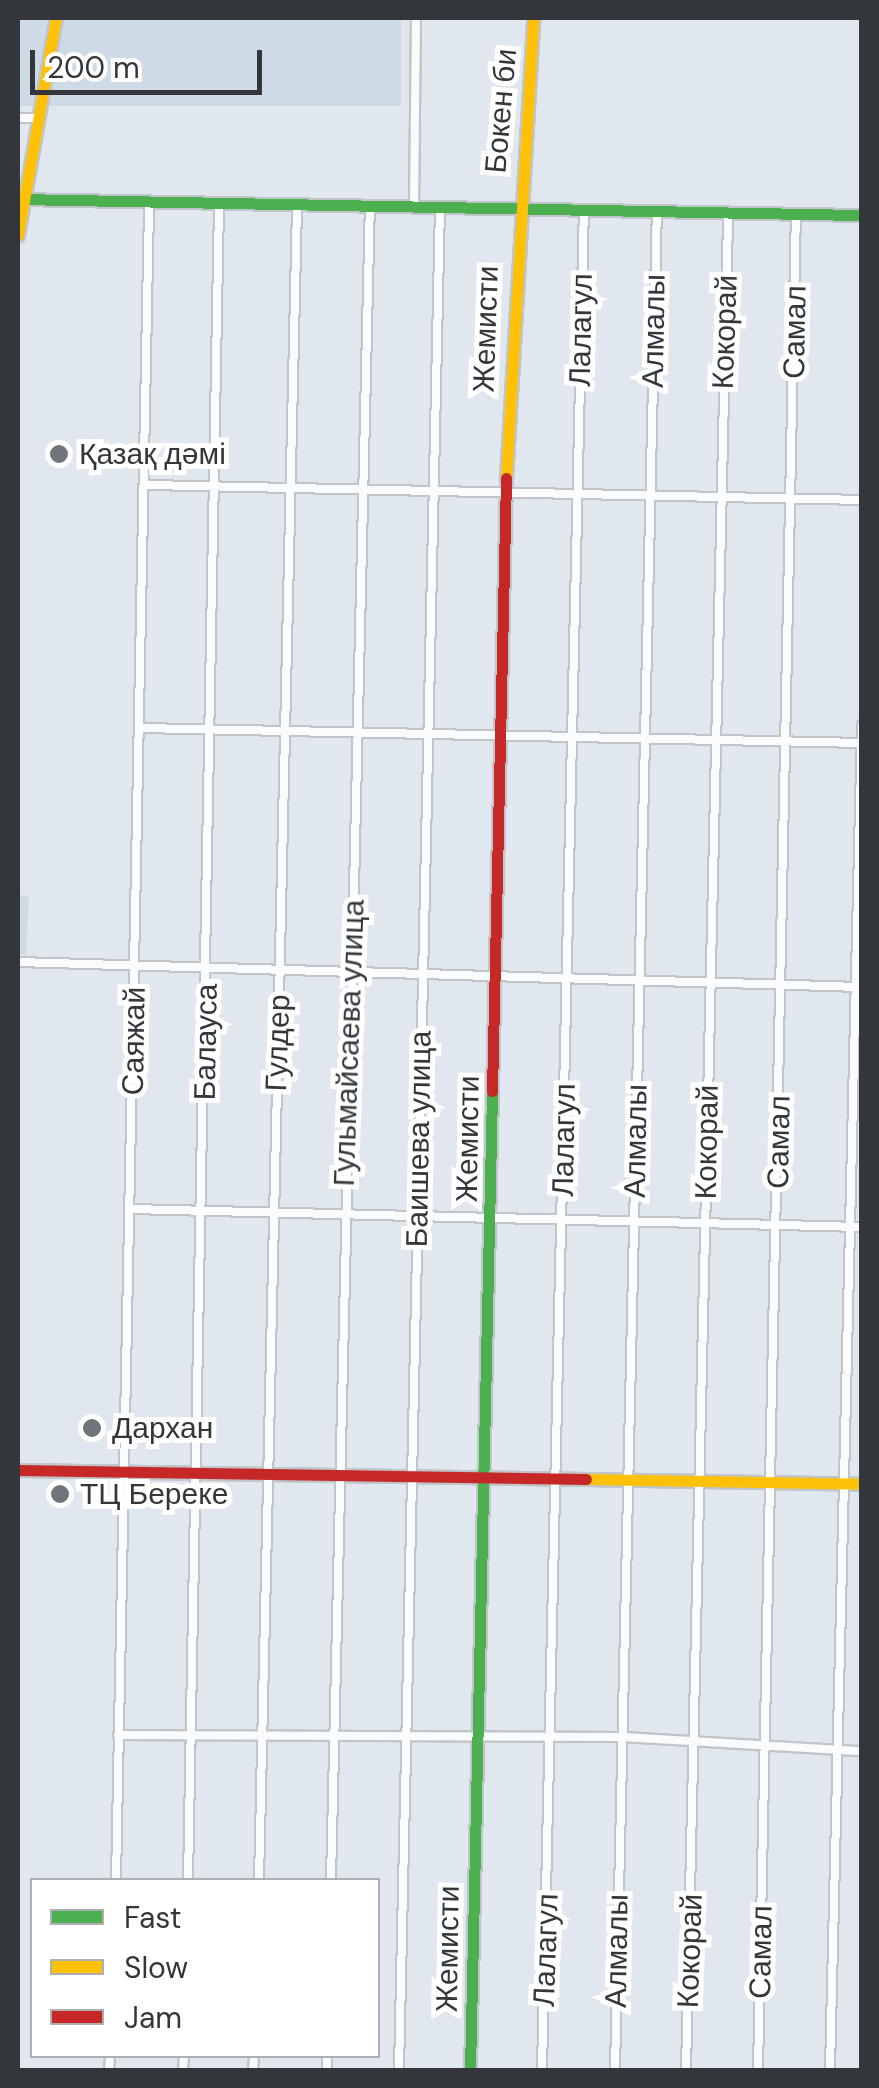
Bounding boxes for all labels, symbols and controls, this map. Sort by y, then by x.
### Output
scale bar [35,30,268,92]
street label: Бокен би [478,47,524,175]
text: 200 m [47,48,140,87]
street label: Жемисти [466,265,506,393]
street label: Лалагул [562,273,600,387]
street label: Алмалы [635,274,673,388]
street label: Кокорай [705,274,745,390]
street label: Самал [776,285,814,379]
place label: Қазақ дәмі [79,436,226,472]
marker: Қазақ дәмі [48,443,70,465]
street label: Гульмайсаева улица [326,899,372,1187]
street label: Балауса [187,983,225,1101]
street label: Саяжай [115,986,153,1096]
street label: Гулдер [258,994,298,1092]
street label: Баишева улица [399,1030,439,1248]
street label: Жемисти [449,1075,487,1203]
street label: Лалагул [545,1083,583,1197]
street label: Алмалы [617,1084,655,1198]
street label: Кокорай [688,1084,726,1200]
street label: Самал [760,1095,798,1189]
place label: Дархан [112,1410,213,1446]
marker: Дархан [81,1417,103,1439]
place label: ТЦ Береке [80,1476,228,1512]
marker: ТЦ Береке [49,1483,71,1505]
legend [30,1878,380,2058]
street label: Жемисти [429,1885,467,2013]
street label: Лалагул [526,1893,566,2007]
street label: Кокорай [670,1893,710,2009]
street label: Алмалы [598,1894,636,2008]
text: Fast [124,1898,182,1937]
street label: Самал [742,1905,780,1999]
text: Slow [124,1948,188,1987]
text: Jam [124,1998,182,2037]

